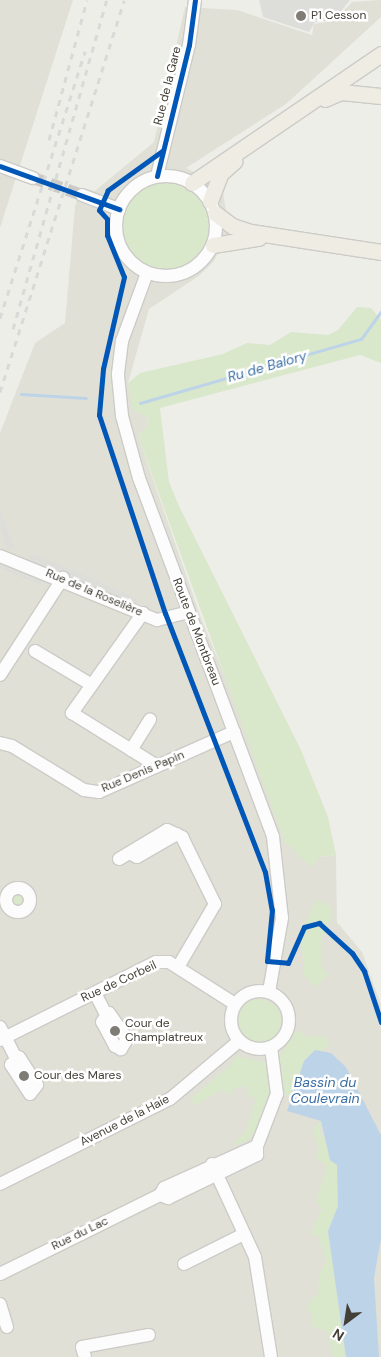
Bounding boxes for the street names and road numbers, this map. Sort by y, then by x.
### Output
street label: Rue de la Gare [151,45,185,127]
street label: Rue de la Roselière [43,566,145,620]
street label: Route de Montbreau [169,576,223,688]
street label: Rue Denis Papin [99,748,187,796]
street label: Rue de Corbeil [79,958,159,1006]
street label: Avenue de la Haie [78,1092,172,1150]
street label: Rue du Lac [49,1214,111,1254]

